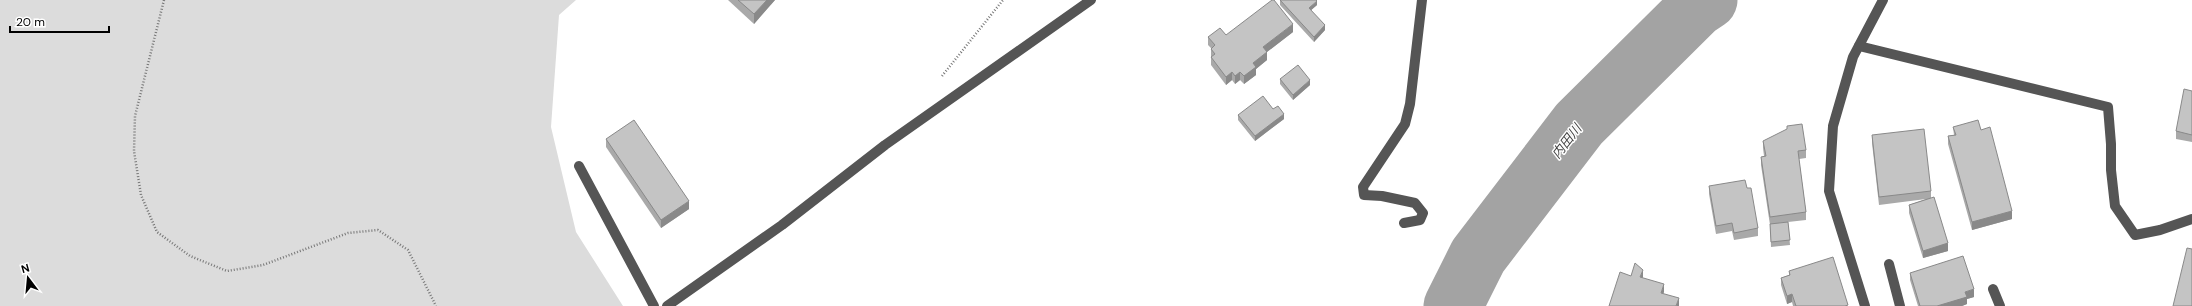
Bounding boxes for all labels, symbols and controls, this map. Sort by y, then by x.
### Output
scale bar [10,8,109,34]
text: 20 m [16,14,45,30]
water label: 内田川 [1548,119,1586,162]
north arrow [8,258,48,298]
text: N [19,261,31,276]

